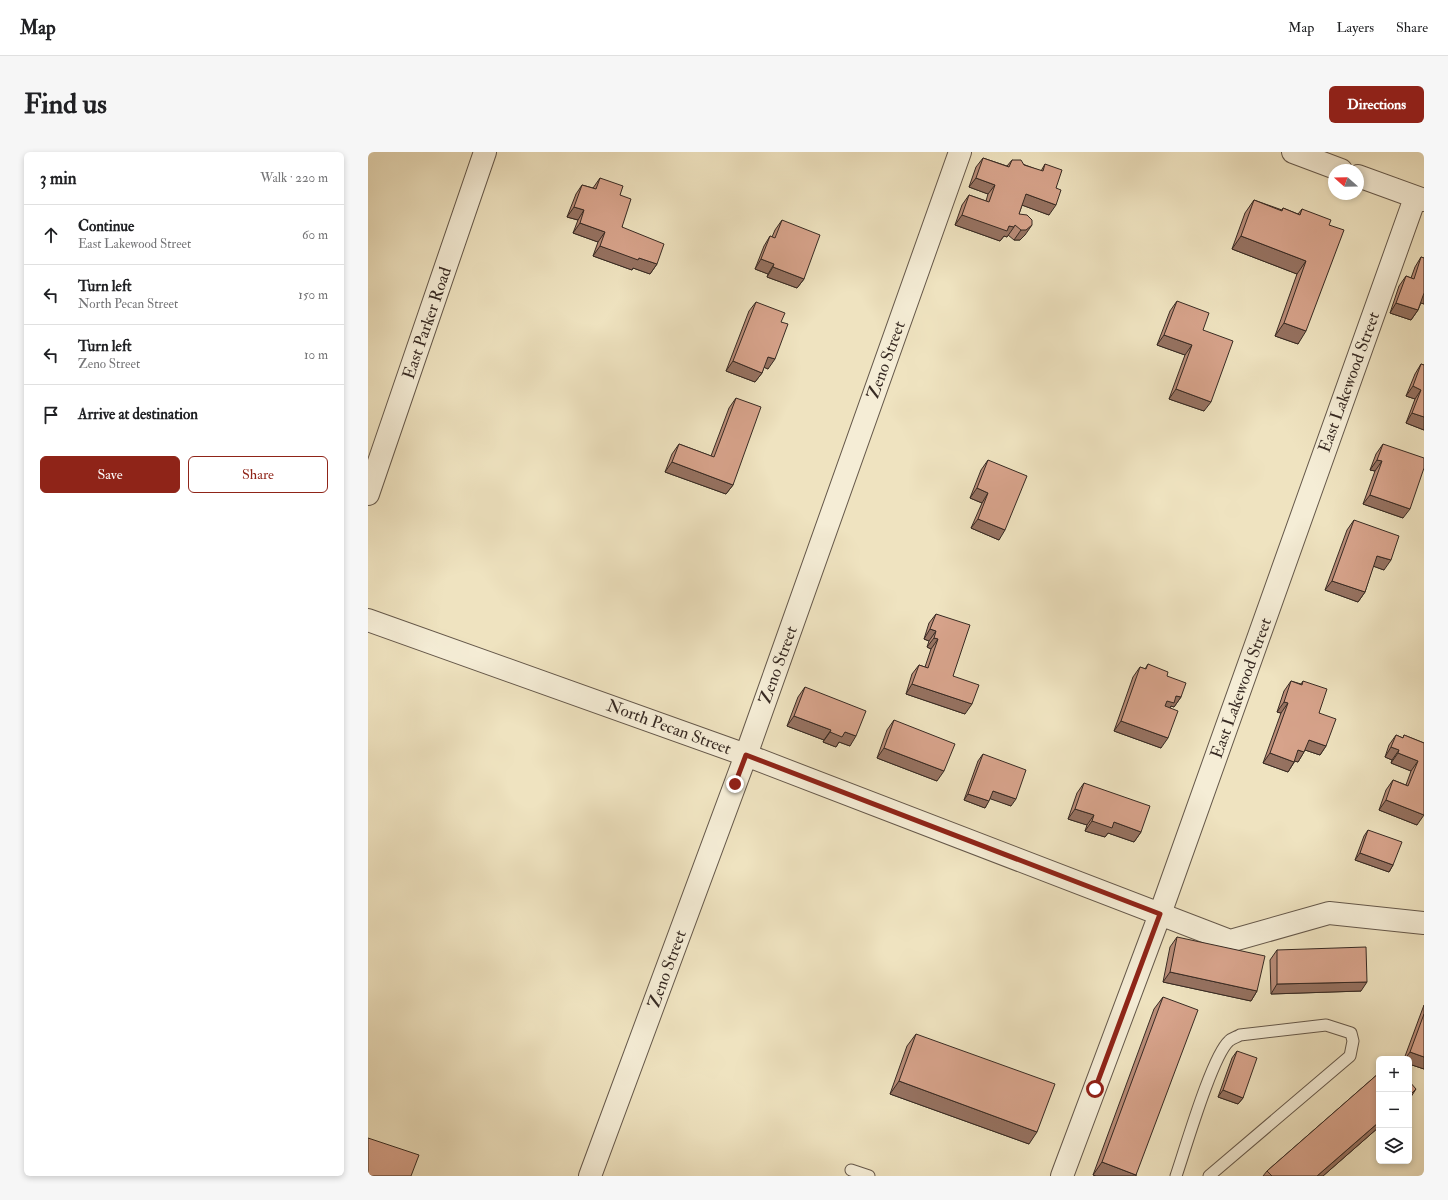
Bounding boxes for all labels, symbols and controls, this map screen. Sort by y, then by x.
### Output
text: Map [20,16,56,40]
text: Map [1288,19,1314,36]
text: Layers [1336,19,1374,36]
text: Share [1396,19,1428,36]
button: Directions [1329,86,1424,123]
text: Find us [24,87,107,122]
north arrow [1328,164,1364,200]
text: 3 min [40,168,77,189]
text: Walk · 220 m [260,170,328,186]
text: Continue [78,217,134,236]
icon: ahead [40,224,62,246]
text: 60 m [302,227,328,243]
text: East Lakewood Street [78,236,191,252]
street label: East Parker Road [398,263,456,382]
text: Turn left [78,277,132,296]
icon: left [40,284,62,306]
text: 150 m [298,287,328,303]
text: North Pecan Street [78,296,178,312]
street label: East Lakewood Street [1314,308,1384,455]
street label: Zeno Street [862,318,910,402]
text: Turn left [78,337,132,356]
icon: left [40,344,62,366]
text: 10 m [304,347,328,363]
text: Zeno Street [78,356,140,372]
icon: arrive [40,404,62,426]
text: Arrive at destination [78,405,198,424]
button: Save [40,456,180,493]
button: Share [188,456,328,493]
street label: East Lakewood Street [1206,614,1276,761]
street label: Zeno Street [754,623,802,707]
street label: North Pecan Street [604,695,735,759]
route end [726,775,744,793]
street label: Zeno Street [643,927,691,1011]
map controls [1376,1056,1412,1164]
button: + [1376,1056,1412,1092]
route start [1086,1080,1104,1098]
button: − [1376,1092,1412,1128]
button: layers [1376,1128,1412,1164]

